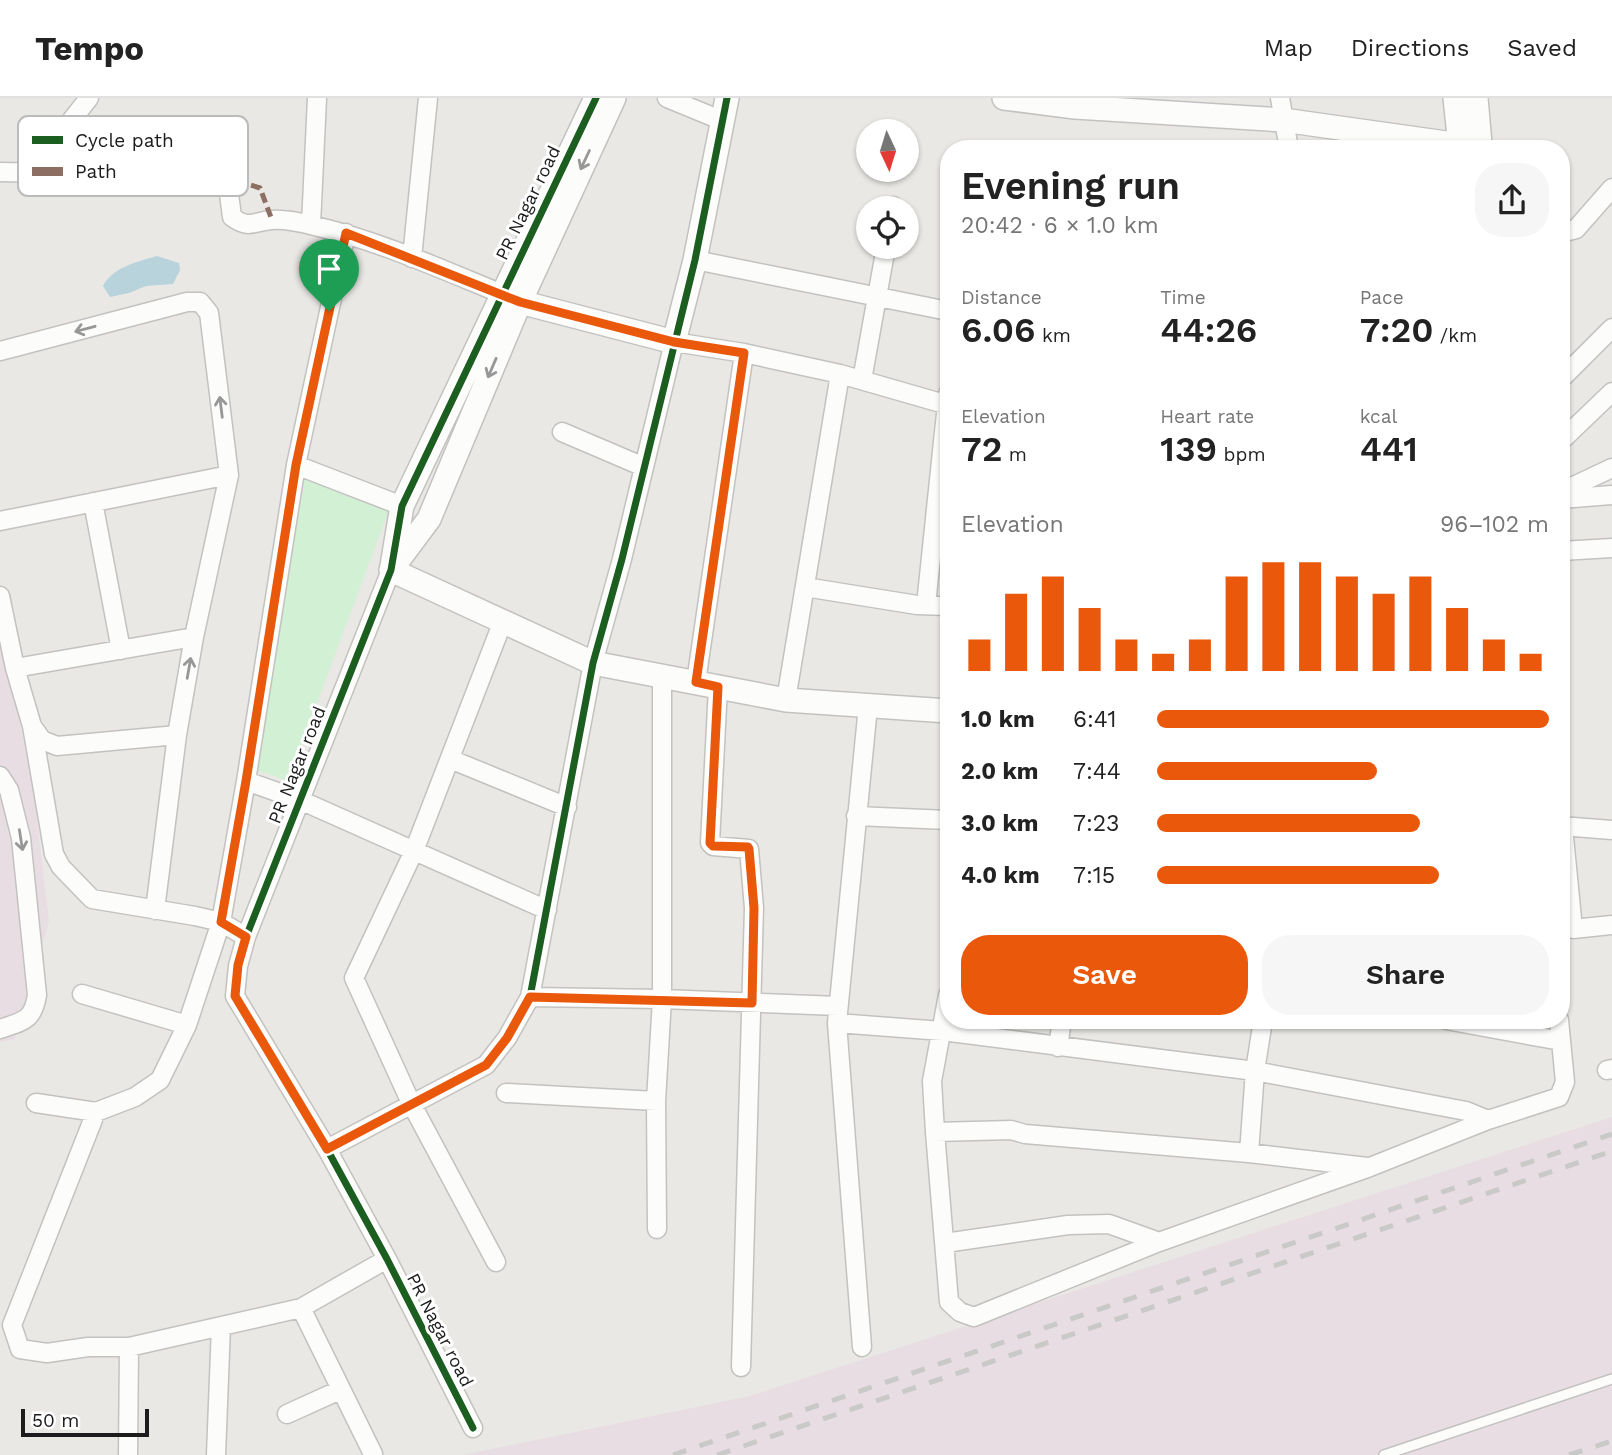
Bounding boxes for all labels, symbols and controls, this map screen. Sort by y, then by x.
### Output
text: Tempo [35,29,144,68]
text: Map [1264,34,1313,62]
text: Directions [1351,34,1469,62]
text: Saved [1507,34,1577,62]
legend [18,116,248,196]
north arrow [856,119,919,182]
map controls [856,119,919,259]
text: Cycle path [75,129,174,152]
street label: PR Nagar road [491,142,564,263]
one-way arrow [578,149,592,170]
text: Path [75,160,117,183]
button: share [1475,163,1549,237]
text: Evening run [961,164,1180,208]
button: locate [856,196,919,259]
text: 20:42 · 6 × 1.0 km [961,212,1159,239]
pin [299,239,359,311]
icon: arrive [310,250,348,288]
text: Distance [961,286,1042,309]
text: Time [1160,286,1206,309]
text: Pace [1360,286,1404,309]
text: 6.06 [961,309,1035,351]
text: 44:26 [1160,309,1257,351]
text: 7:20 [1360,309,1433,351]
one-way arrow [74,323,97,336]
text: km [1035,324,1071,347]
text: /km [1433,324,1477,347]
one-way arrow [485,356,498,378]
one-way arrow [214,396,227,419]
text: Elevation [961,405,1046,428]
text: Heart rate [1160,405,1254,428]
text: kcal [1360,405,1397,428]
text: 72 [961,428,1002,470]
text: 139 [1160,428,1217,470]
text: 441 [1360,428,1418,470]
text: m [1002,443,1027,466]
text: bpm [1217,443,1266,466]
text: Elevation [961,511,1064,538]
text: 96–102 m [1440,511,1549,538]
one-way arrow [182,657,196,680]
street label: PR Nagar road [263,703,330,826]
text: 1.0 km [961,706,1035,733]
text: 6:41 [1073,706,1116,733]
text: 2.0 km [961,758,1039,785]
text: 7:44 [1073,758,1121,785]
text: 3.0 km [961,810,1038,837]
text: 7:23 [1073,810,1120,837]
one-way arrow [15,828,28,851]
text: 4.0 km [961,862,1040,889]
text: 7:15 [1073,862,1115,889]
button: Save [961,935,1248,1015]
button: Share [1262,935,1549,1015]
street label: PR Nagar road [403,1270,478,1390]
scale bar [21,1406,149,1438]
text: 50 m [32,1409,79,1432]

